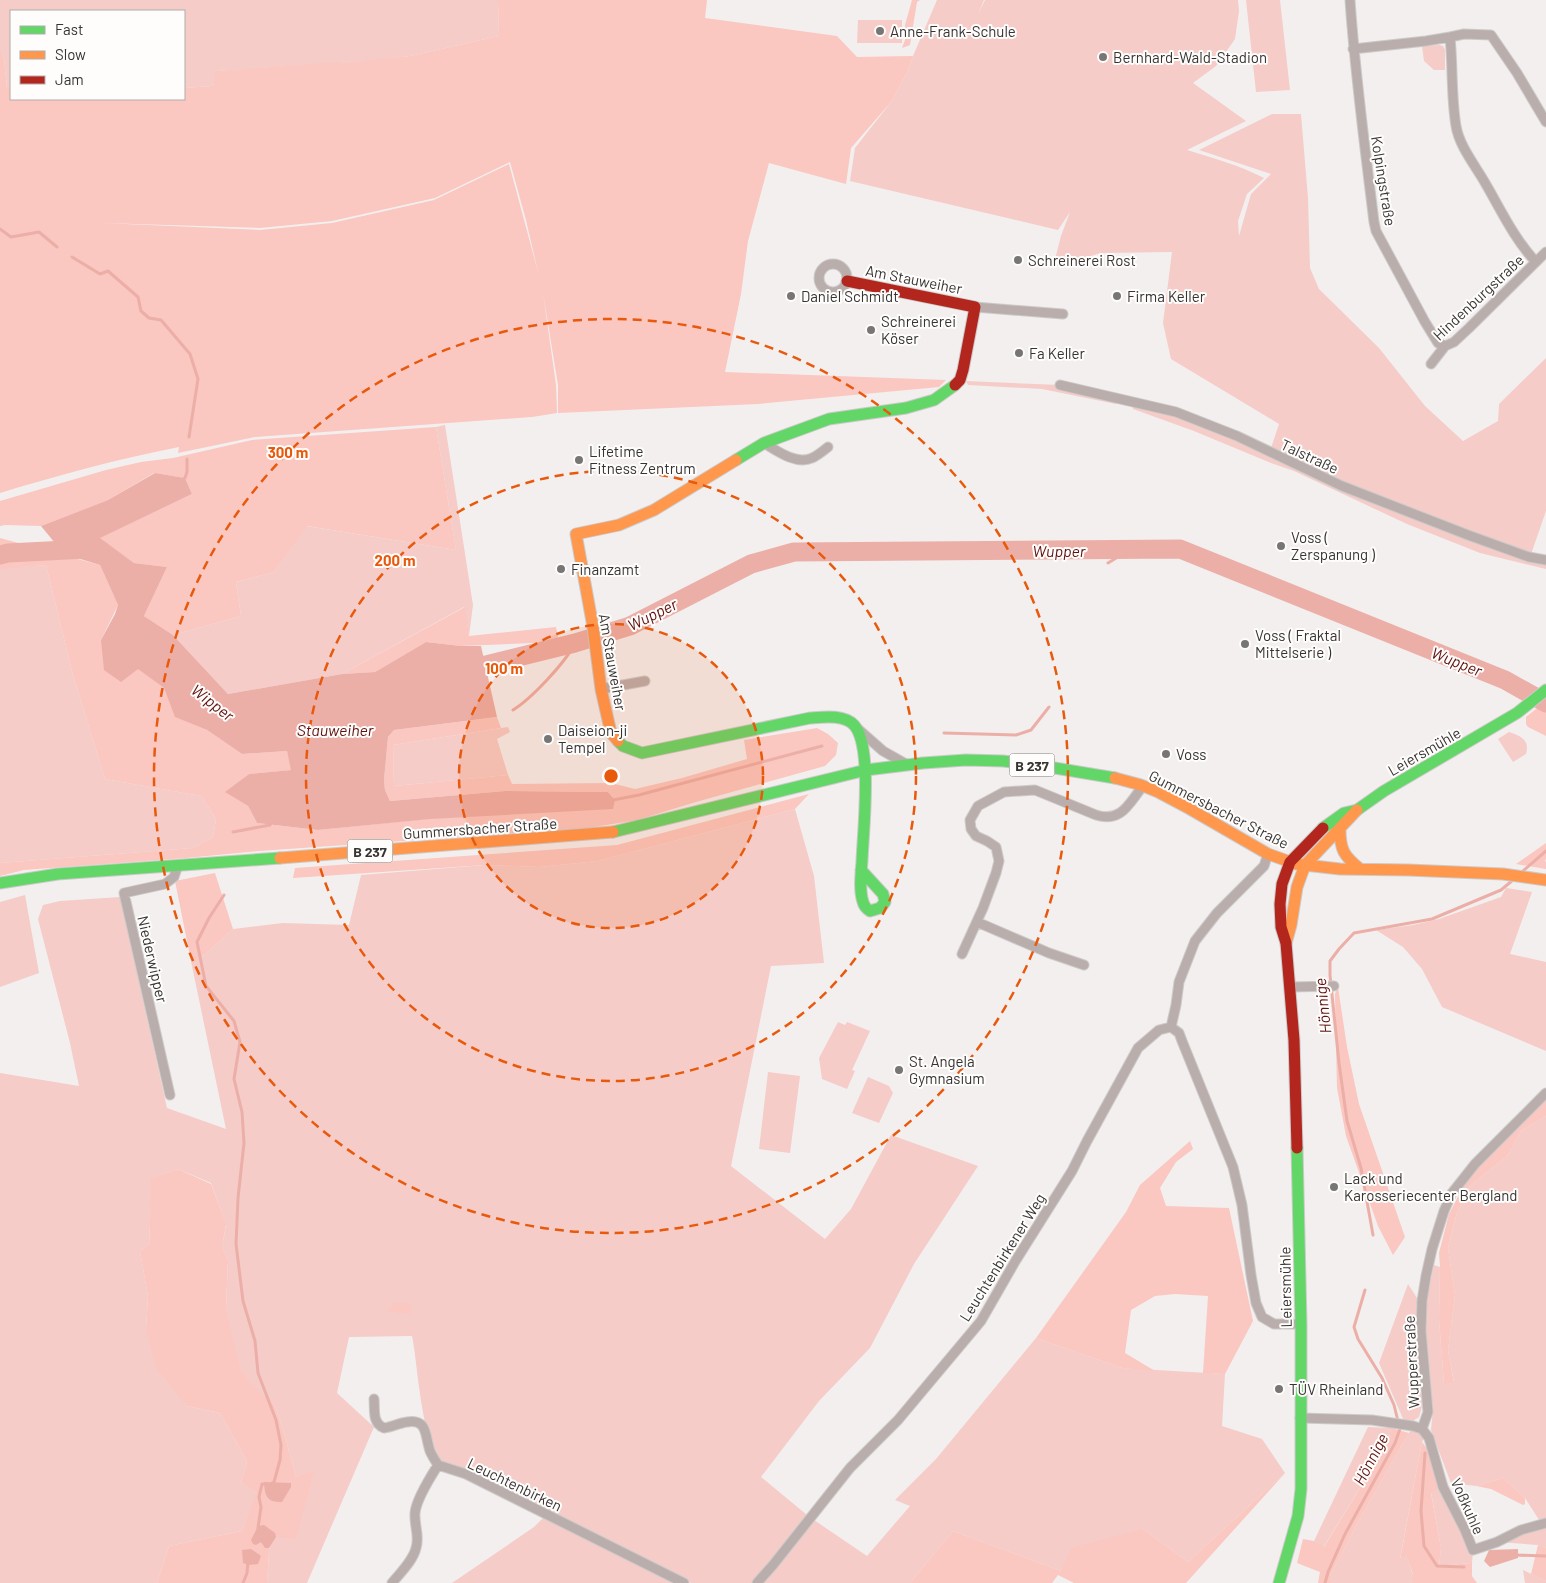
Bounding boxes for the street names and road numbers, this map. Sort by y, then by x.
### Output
street label: Kolpingstraße [1368,135,1400,227]
street label: Hindenburgstraße [1429,250,1527,344]
street label: Am Stauweiher [864,261,964,297]
street label: Talstraße [1278,435,1342,477]
street label: Am Stauweiher [596,612,630,712]
street label: Leiersmühle [1384,723,1464,779]
road number: B 237 [1010,754,1054,776]
street label: Gummersbacher Straße [1146,766,1292,852]
street label: Gummersbacher Straße [402,814,558,842]
road number: B 237 [348,839,392,862]
street label: Niederwipper [134,914,172,1005]
street label: Leuchtenbirkener Weg [955,1190,1049,1324]
street label: Leiersmühle [1275,1246,1295,1328]
street label: Wupperstraße [1400,1315,1422,1409]
street label: Leuchtenbirken [465,1453,565,1515]
street label: Voßkuhle [1448,1475,1488,1537]

